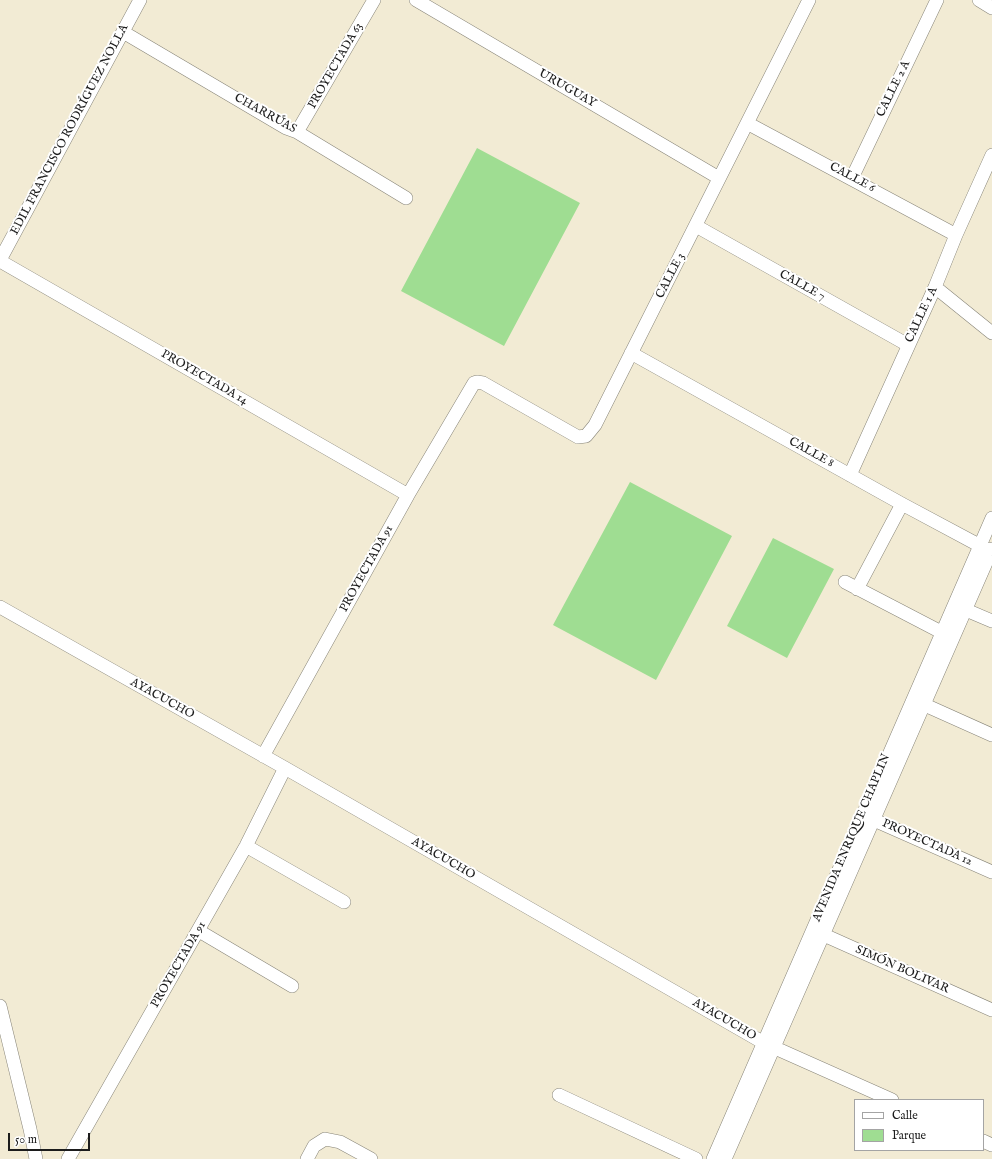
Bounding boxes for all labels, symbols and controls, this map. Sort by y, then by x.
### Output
street label: PROYECTADA 63 [306,20,366,112]
street label: EDIL FRANCISCO RODRÍGUEZ NOLLA [8,22,132,238]
street label: CALLE 2 A [874,58,914,120]
street label: URUGUAY [536,67,598,111]
street label: CHARRÚAS [231,91,299,137]
street label: CALLE 6 [827,160,877,196]
street label: CALLE 3 [653,251,689,301]
street label: CALLE 7 [777,268,827,304]
street label: CALLE 1 A [903,285,941,345]
street label: PROYECTADA 14 [158,347,250,409]
street label: CALLE 8 [786,435,836,471]
street label: PROYECTADA 91 [337,523,397,615]
street label: AYACUCHO [127,675,197,723]
street label: AVENIDA ENRIQUE CHAPLIN [810,752,894,924]
street label: PROYECTADA 12 [880,817,974,869]
street label: AYACUCHO [409,835,477,883]
street label: PROYECTADA 91 [149,919,209,1011]
street label: SIMÓN BOLIVAR [853,943,951,997]
street label: AYACUCHO [690,996,758,1044]
legend [854,1099,984,1151]
text: Calle [892,1108,918,1123]
scale bar [10,1125,92,1151]
text: Parque [892,1128,926,1143]
text: 50 m [15,1132,37,1147]

